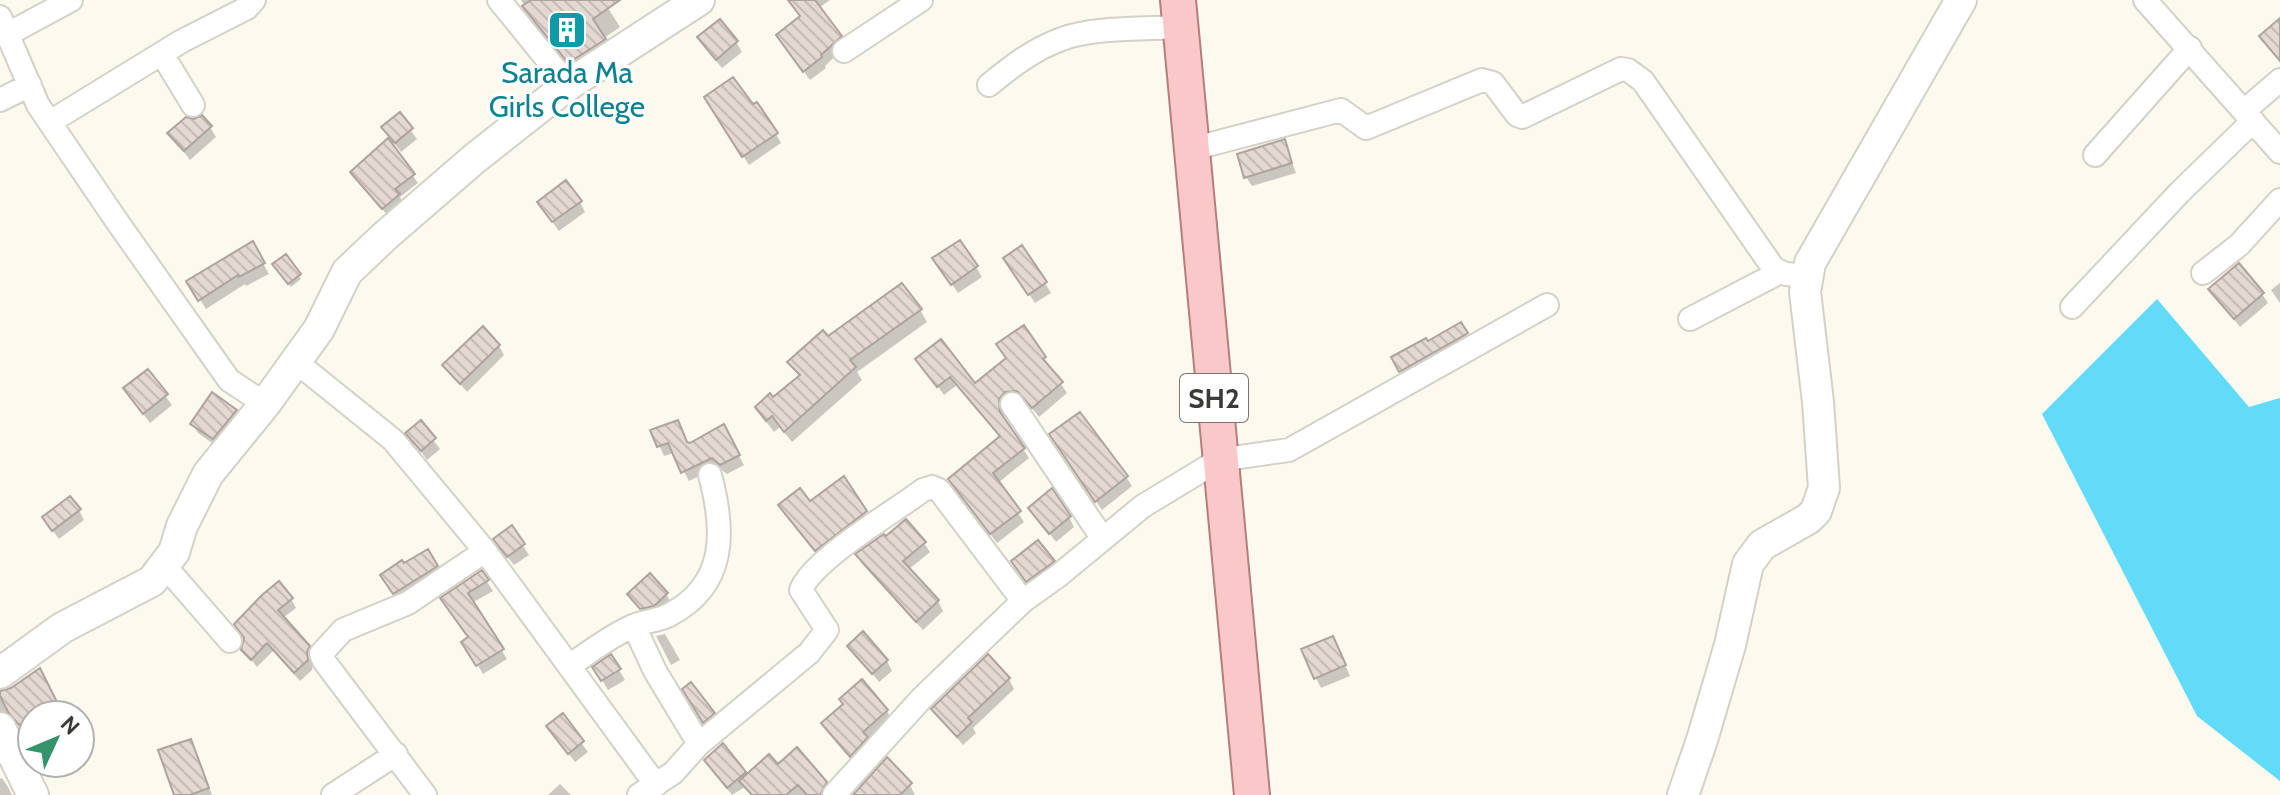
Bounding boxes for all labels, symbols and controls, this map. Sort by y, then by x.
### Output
building icon: Sarada Ma Girls College [546,9,588,51]
place label: Sarada Ma Girls College [489,54,645,125]
road number: SH2 [1180,374,1248,422]
north arrow [16,699,96,779]
text: N [55,710,85,740]

